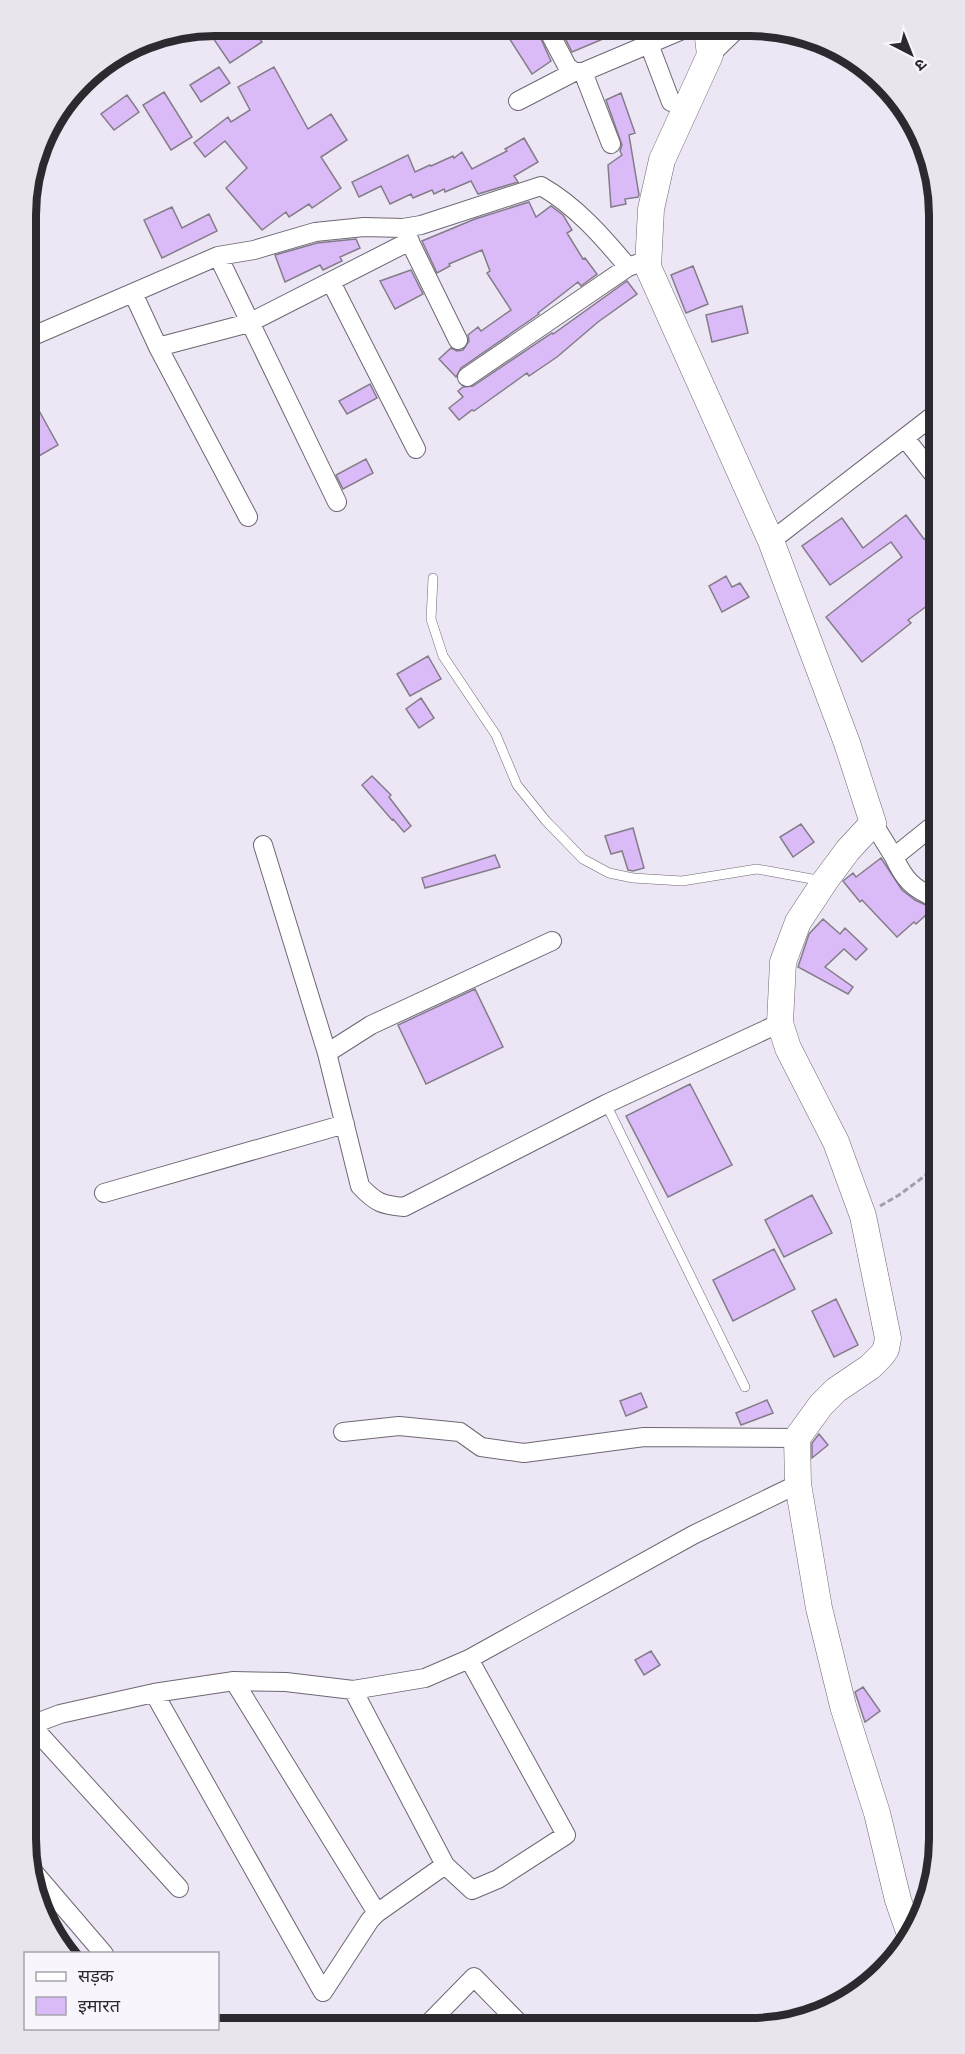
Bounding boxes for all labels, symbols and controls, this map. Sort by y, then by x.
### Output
north arrow [881,24,941,84]
text: उ [911,55,931,75]
legend [24,1952,219,2030]
text: सड़क [78,1965,115,1986]
text: इमारत [78,1995,121,2015]

